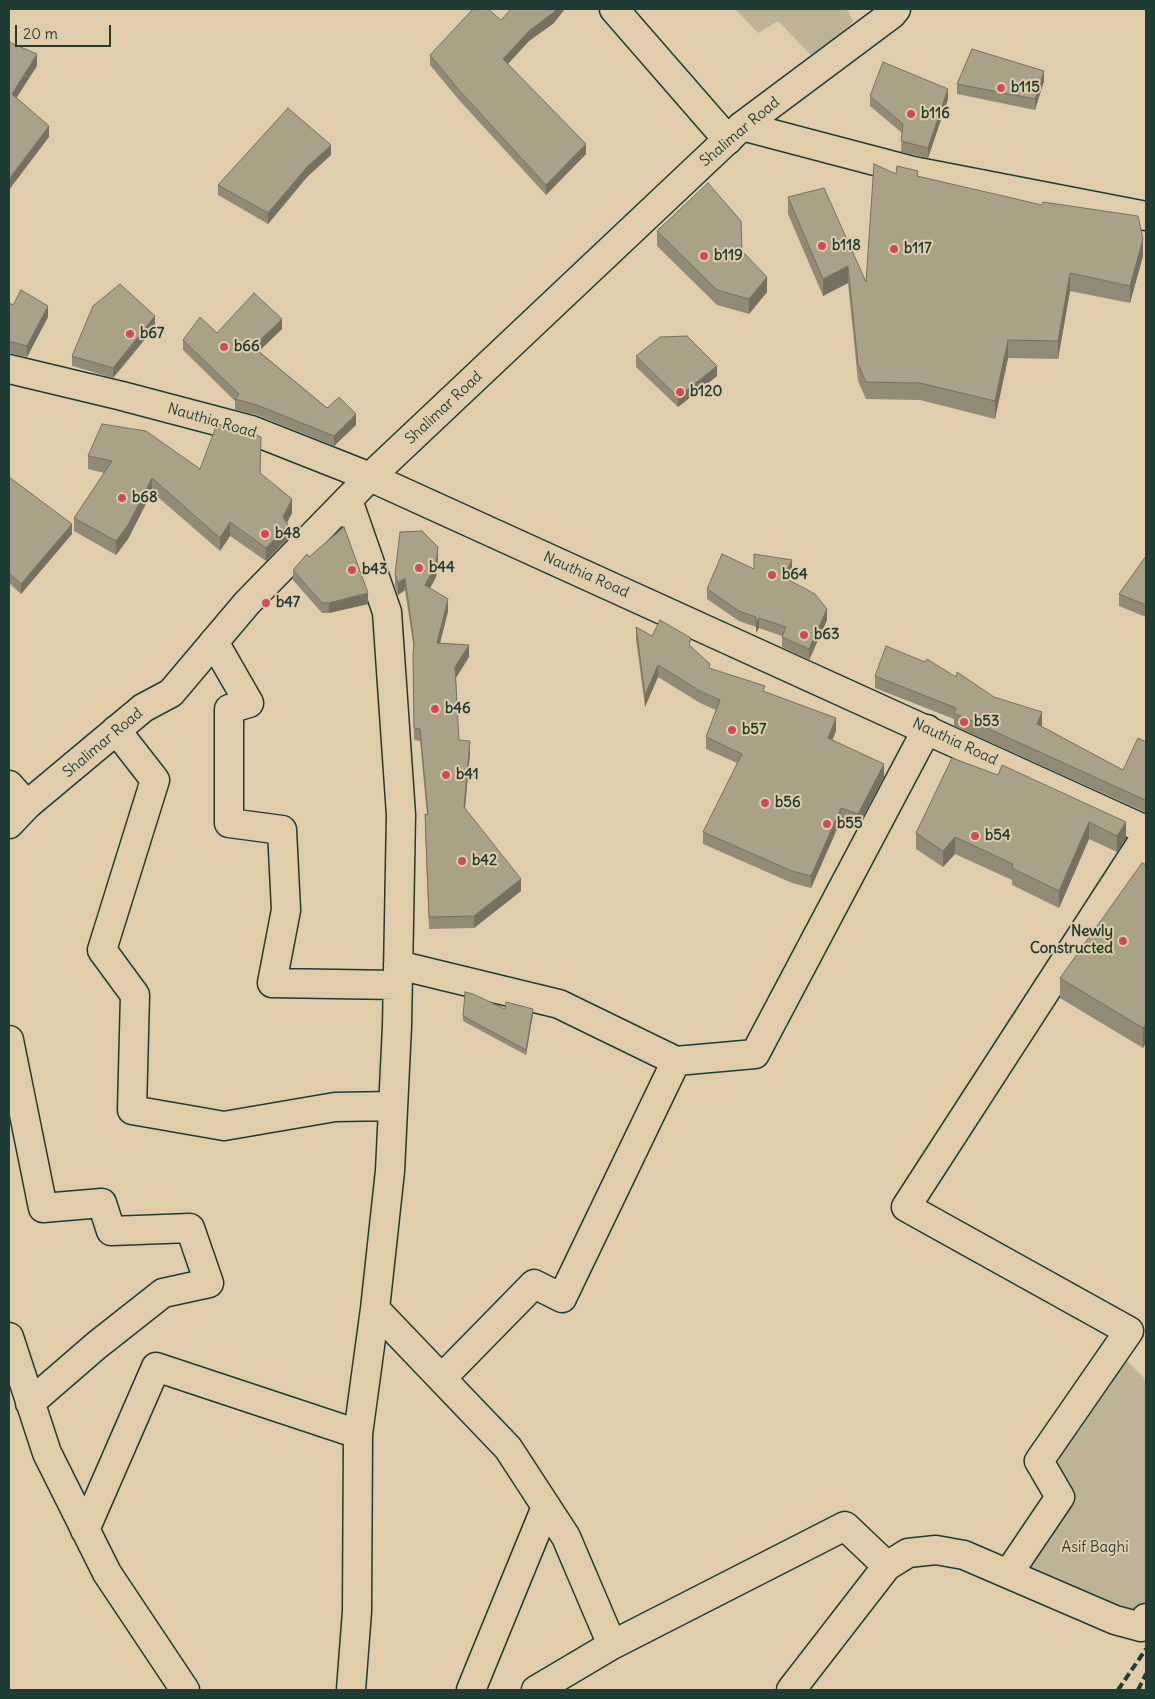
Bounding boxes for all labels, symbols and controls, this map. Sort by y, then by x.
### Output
scale bar [18,15,114,47]
text: 20 m [23,24,58,43]
place label: b115 [1011,79,1040,97]
marker: b115 [995,82,1007,94]
street label: Shalimar Road [696,93,784,171]
place label: b116 [921,105,950,123]
marker: b116 [905,108,917,120]
place label: b118 [832,237,861,255]
marker: b118 [816,240,828,252]
place label: b117 [904,240,932,258]
marker: b117 [888,243,900,255]
place label: b119 [714,247,743,265]
marker: b119 [698,250,710,262]
place label: b67 [140,325,164,343]
marker: b67 [124,328,136,340]
place label: b66 [234,338,260,356]
marker: b66 [218,341,230,353]
street label: Shalimar Road [402,368,486,448]
place label: b120 [690,383,722,401]
marker: b120 [674,386,686,398]
street label: Nauthia Road [165,400,259,442]
place label: b68 [132,489,158,507]
marker: b68 [116,492,128,504]
place label: b48 [275,525,301,543]
marker: b48 [259,528,271,540]
street label: Nauthia Road [540,548,632,602]
place label: b44 [429,559,455,577]
place label: b43 [362,561,387,579]
marker: b44 [413,562,425,574]
marker: b43 [346,564,358,576]
place label: b64 [782,566,808,584]
marker: b64 [766,569,778,581]
place label: b47 [276,594,300,612]
marker: b47 [260,597,272,609]
place label: b63 [814,626,839,644]
marker: b63 [798,629,810,641]
place label: b46 [445,700,471,718]
marker: b46 [429,703,441,715]
street label: Shalimar Road [59,704,147,782]
place label: b53 [974,713,999,731]
street label: Nauthia Road [910,714,1000,770]
marker: b53 [958,716,970,728]
place label: b57 [742,721,766,739]
marker: b57 [726,724,738,736]
place label: b41 [456,766,479,784]
marker: b41 [440,769,452,781]
place label: b56 [775,794,801,812]
marker: b56 [759,797,771,809]
place label: b55 [837,815,863,833]
marker: b55 [821,818,833,830]
place label: b54 [985,827,1011,845]
marker: b54 [969,830,981,842]
place label: b42 [472,852,497,870]
marker: b42 [456,855,468,867]
place label: Newly Constructed [1030,923,1113,958]
marker: Newly Constructed [1117,935,1129,947]
park label: Asif Baghi [1061,1539,1129,1557]

